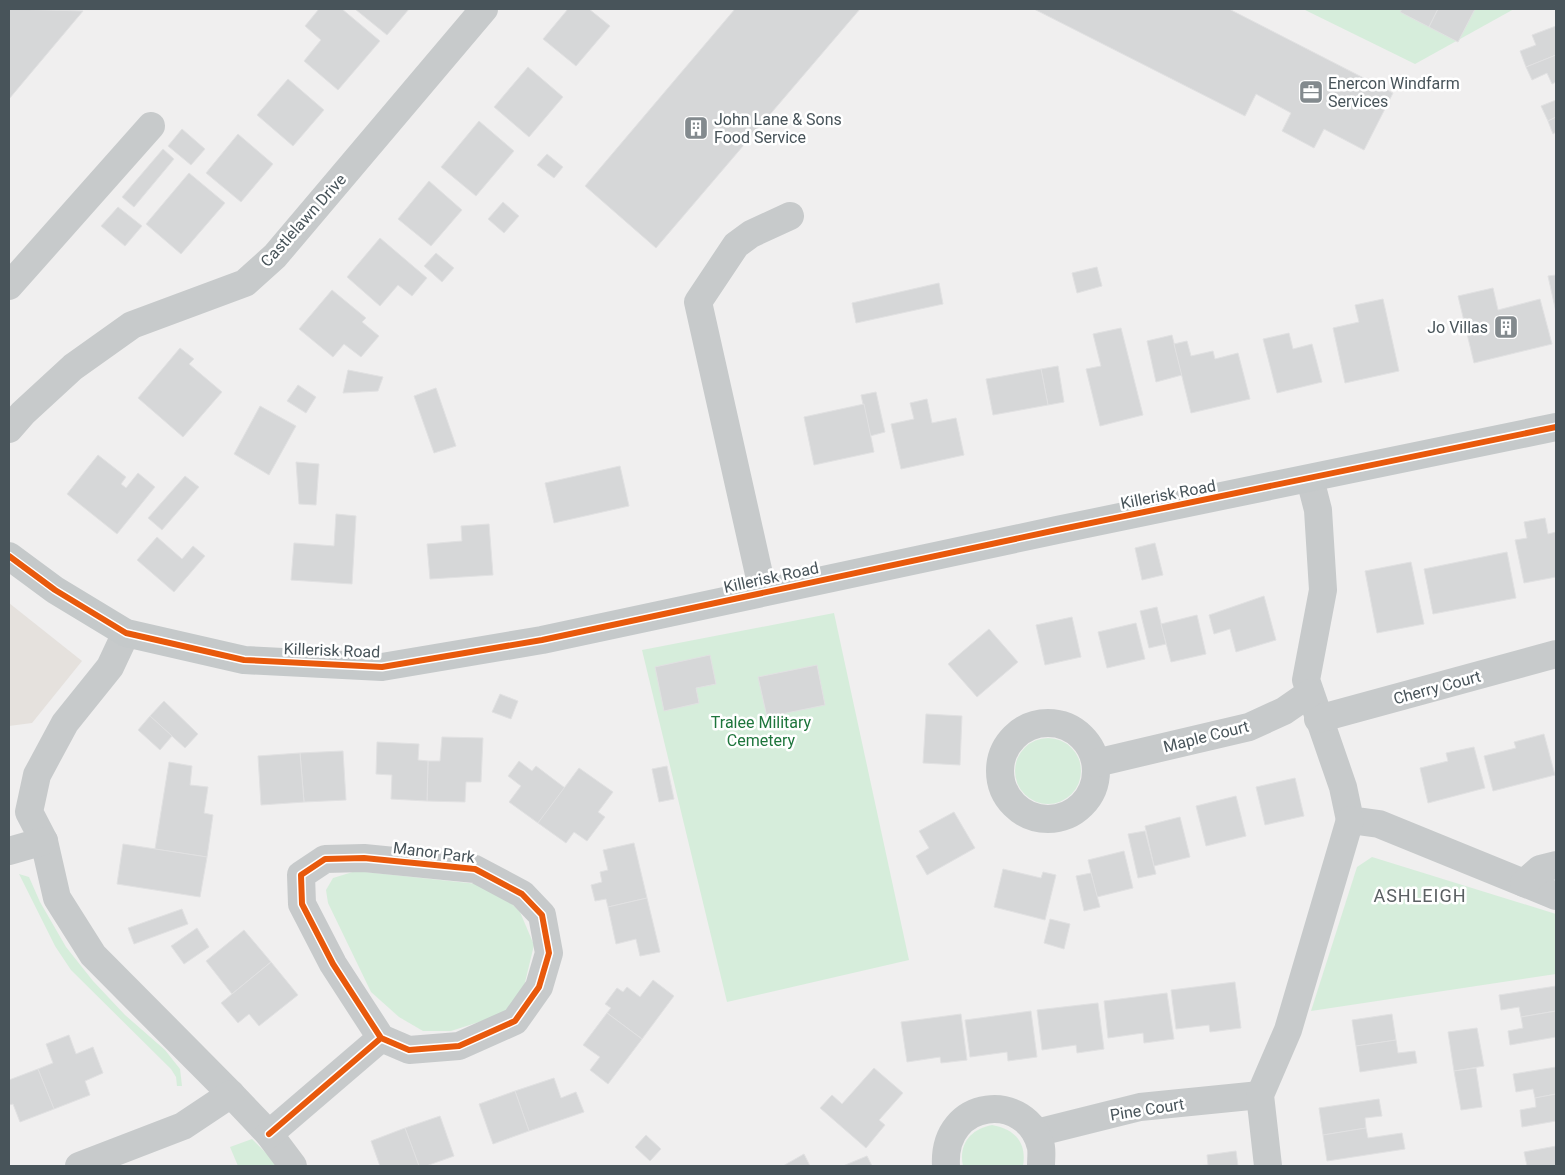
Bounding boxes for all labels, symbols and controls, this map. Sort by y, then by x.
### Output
place label: Enercon Windfarm Services [1328,74,1460,111]
office icon: Enercon Windfarm Services [1298,79,1324,105]
place label: John Lane & Sons Food Service [714,110,842,147]
building icon: John Lane & Sons Food Service [683,115,709,141]
street label: Castlelawn Drive [257,170,350,271]
building icon: Jo Villas [1493,314,1519,340]
place label: Jo Villas [1427,318,1488,337]
street label: Killerisk Road [1119,476,1217,513]
street label: Killerisk Road [722,558,820,597]
street label: Killerisk Road [283,639,381,662]
street label: Cherry Court [1391,667,1483,708]
park label: Tralee Military Cemetery [711,713,812,750]
street label: Maple Court [1161,717,1251,756]
street label: Manor Park [392,838,477,867]
district label: ASHLEIGH [1373,885,1467,906]
street label: Pine Court [1109,1094,1185,1125]

